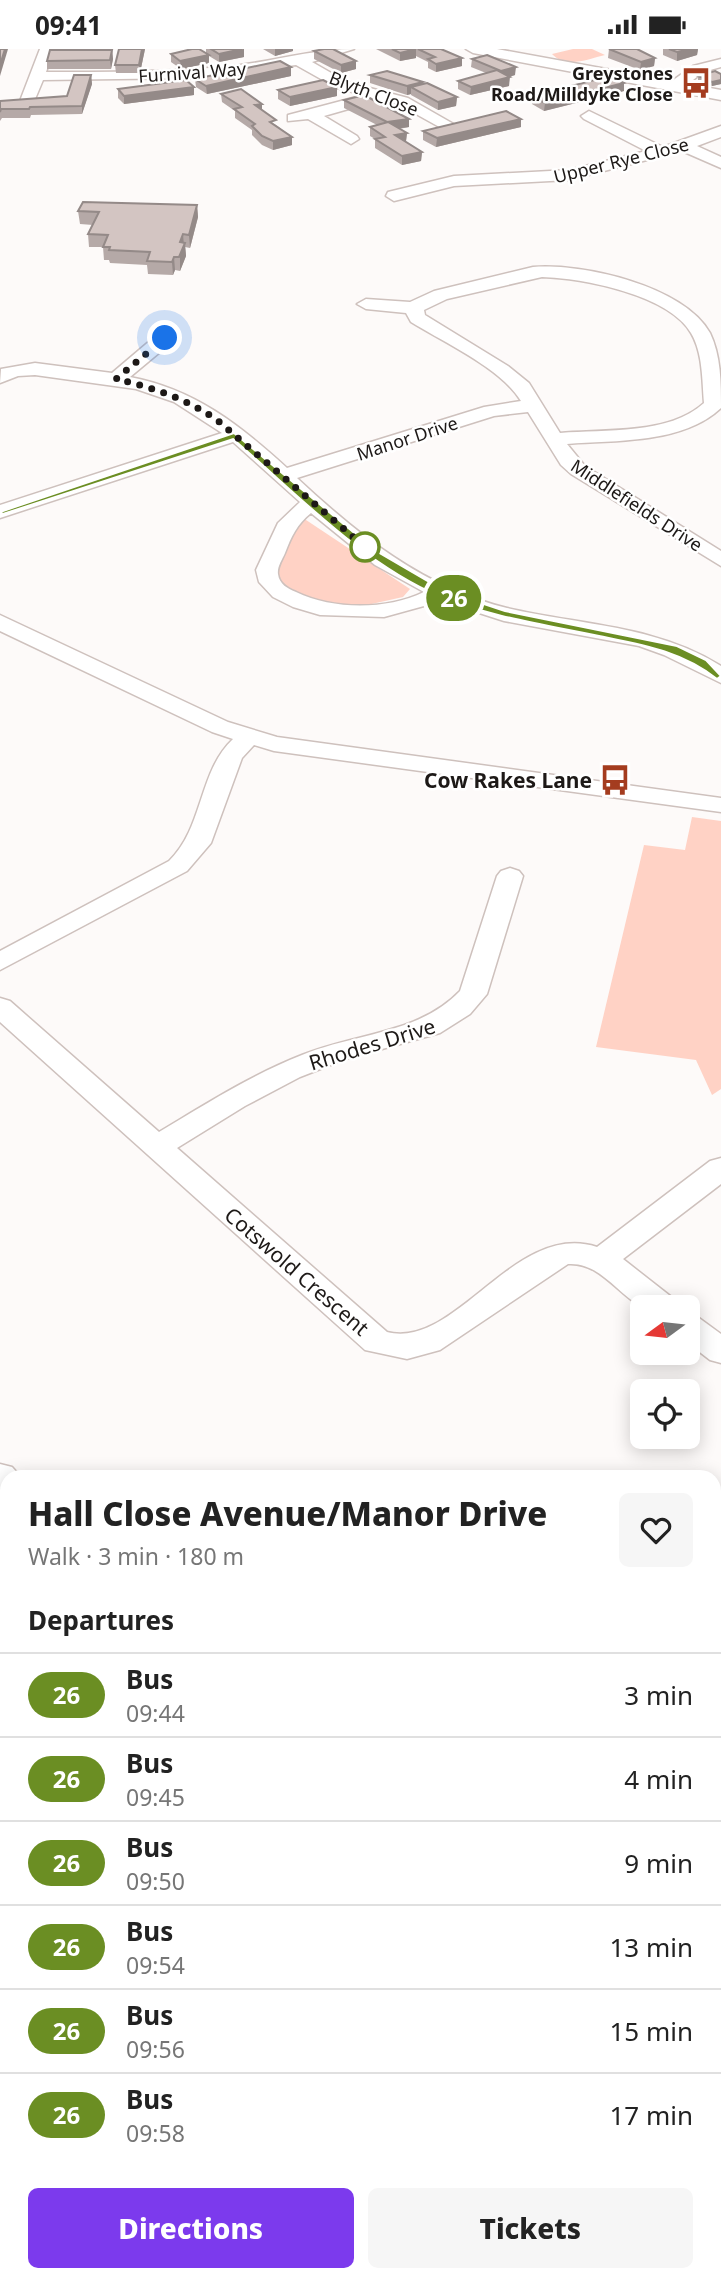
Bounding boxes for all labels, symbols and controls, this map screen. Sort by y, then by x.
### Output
text: 09:41 [35,7,102,43]
street label: Furnival Way [137,56,247,88]
place label: Greystones Road/Milldyke Close [491,61,673,106]
street label: Blyth Close [326,65,422,121]
bus stop icon: Greystones Road/Milldyke Close [679,66,713,100]
street label: Upper Rye Close [551,132,691,188]
your location [147,320,182,355]
street label: Manor Drive [353,410,461,466]
street label: Middlefields Drive [567,453,707,557]
unlabelled marker [350,532,380,562]
line badge: 26 [422,575,486,621]
text: 26 [440,581,468,614]
bus stop icon: Cow Rakes Lane [598,763,632,797]
place label: Cow Rakes Lane [424,766,592,794]
street label: Rhodes Drive [305,1011,439,1077]
street label: Cotswold Crescent [219,1201,375,1342]
north arrow [630,1295,700,1365]
map controls [630,1295,700,1449]
button: locate [630,1379,700,1449]
text: Hall Close Avenue/Manor Drive [28,1491,547,1536]
button: heart [619,1493,693,1567]
text: Walk · 3 min · 180 m [28,1540,244,1572]
text: Departures [28,1602,174,1638]
text: Bus [126,1661,173,1697]
text: 3 min [624,1677,693,1713]
text: 26 [53,1678,80,1711]
text: 09:44 [126,1697,185,1729]
text: Bus [126,1745,173,1781]
text: 4 min [624,1761,693,1797]
text: 26 [53,1762,80,1795]
text: 09:45 [126,1781,185,1813]
text: Bus [126,1829,173,1865]
text: 9 min [624,1845,693,1881]
text: 26 [53,1846,80,1879]
text: 09:50 [126,1865,185,1897]
text: Bus [126,1913,173,1949]
text: 13 min [609,1929,693,1965]
text: 26 [53,1930,80,1963]
text: 09:54 [126,1949,185,1981]
text: Bus [126,1997,173,2033]
text: 15 min [609,2013,693,2049]
text: 26 [53,2014,80,2047]
text: 09:56 [126,2033,185,2065]
text: Bus [126,2081,173,2117]
text: 17 min [609,2097,693,2133]
text: 26 [53,2098,80,2131]
text: 09:58 [126,2117,185,2149]
button: Directions [28,2188,354,2268]
button: Tickets [368,2188,693,2268]

